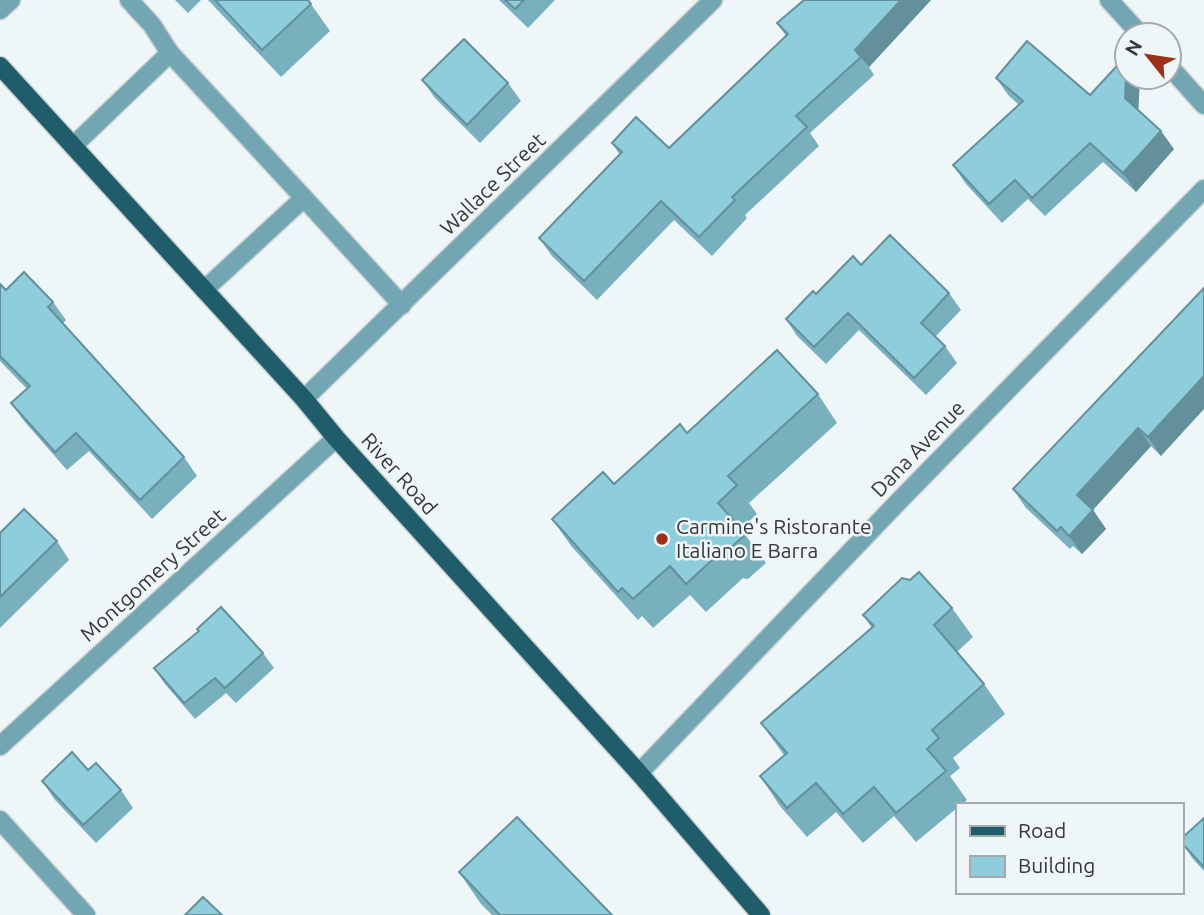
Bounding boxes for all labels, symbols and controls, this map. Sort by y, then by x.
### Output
north arrow [1113,21,1183,91]
text: N [1120,36,1146,59]
street label: Wallace Street [435,127,550,239]
street label: Dana Avenue [866,395,969,501]
street label: River Road [357,428,442,519]
street label: Montgomery Street [75,503,230,646]
place label: Carmine's Ristorante Italiano E Barra [676,514,872,562]
marker: Carmine's Ristorante Italiano E Barra [654,531,670,547]
legend [956,803,1183,894]
text: Road [1018,818,1066,842]
text: Building [1018,853,1095,877]

